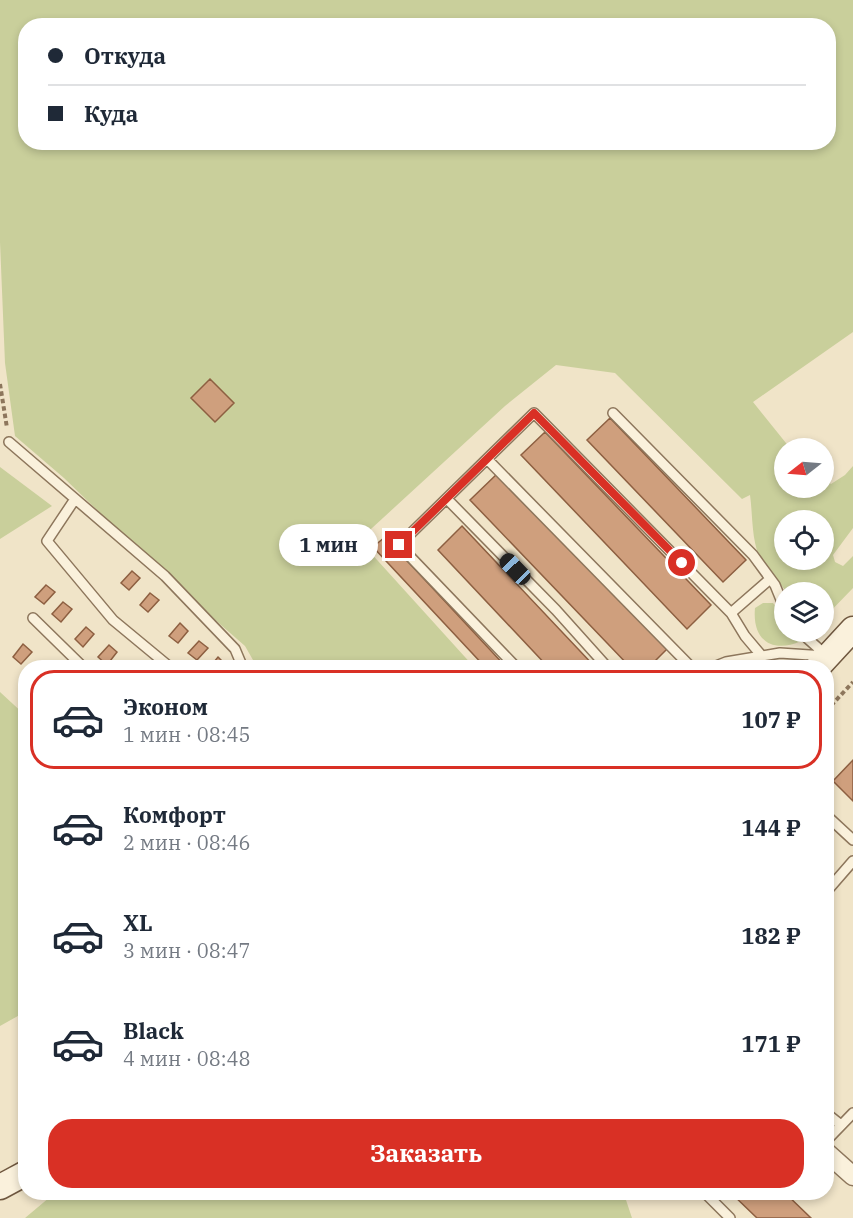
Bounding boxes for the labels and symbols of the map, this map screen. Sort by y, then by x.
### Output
north arrow [774,438,834,498]
callout: 1 мин [279,524,378,566]
route end [385,531,412,558]
route start [668,549,695,576]
car [496,550,534,588]

